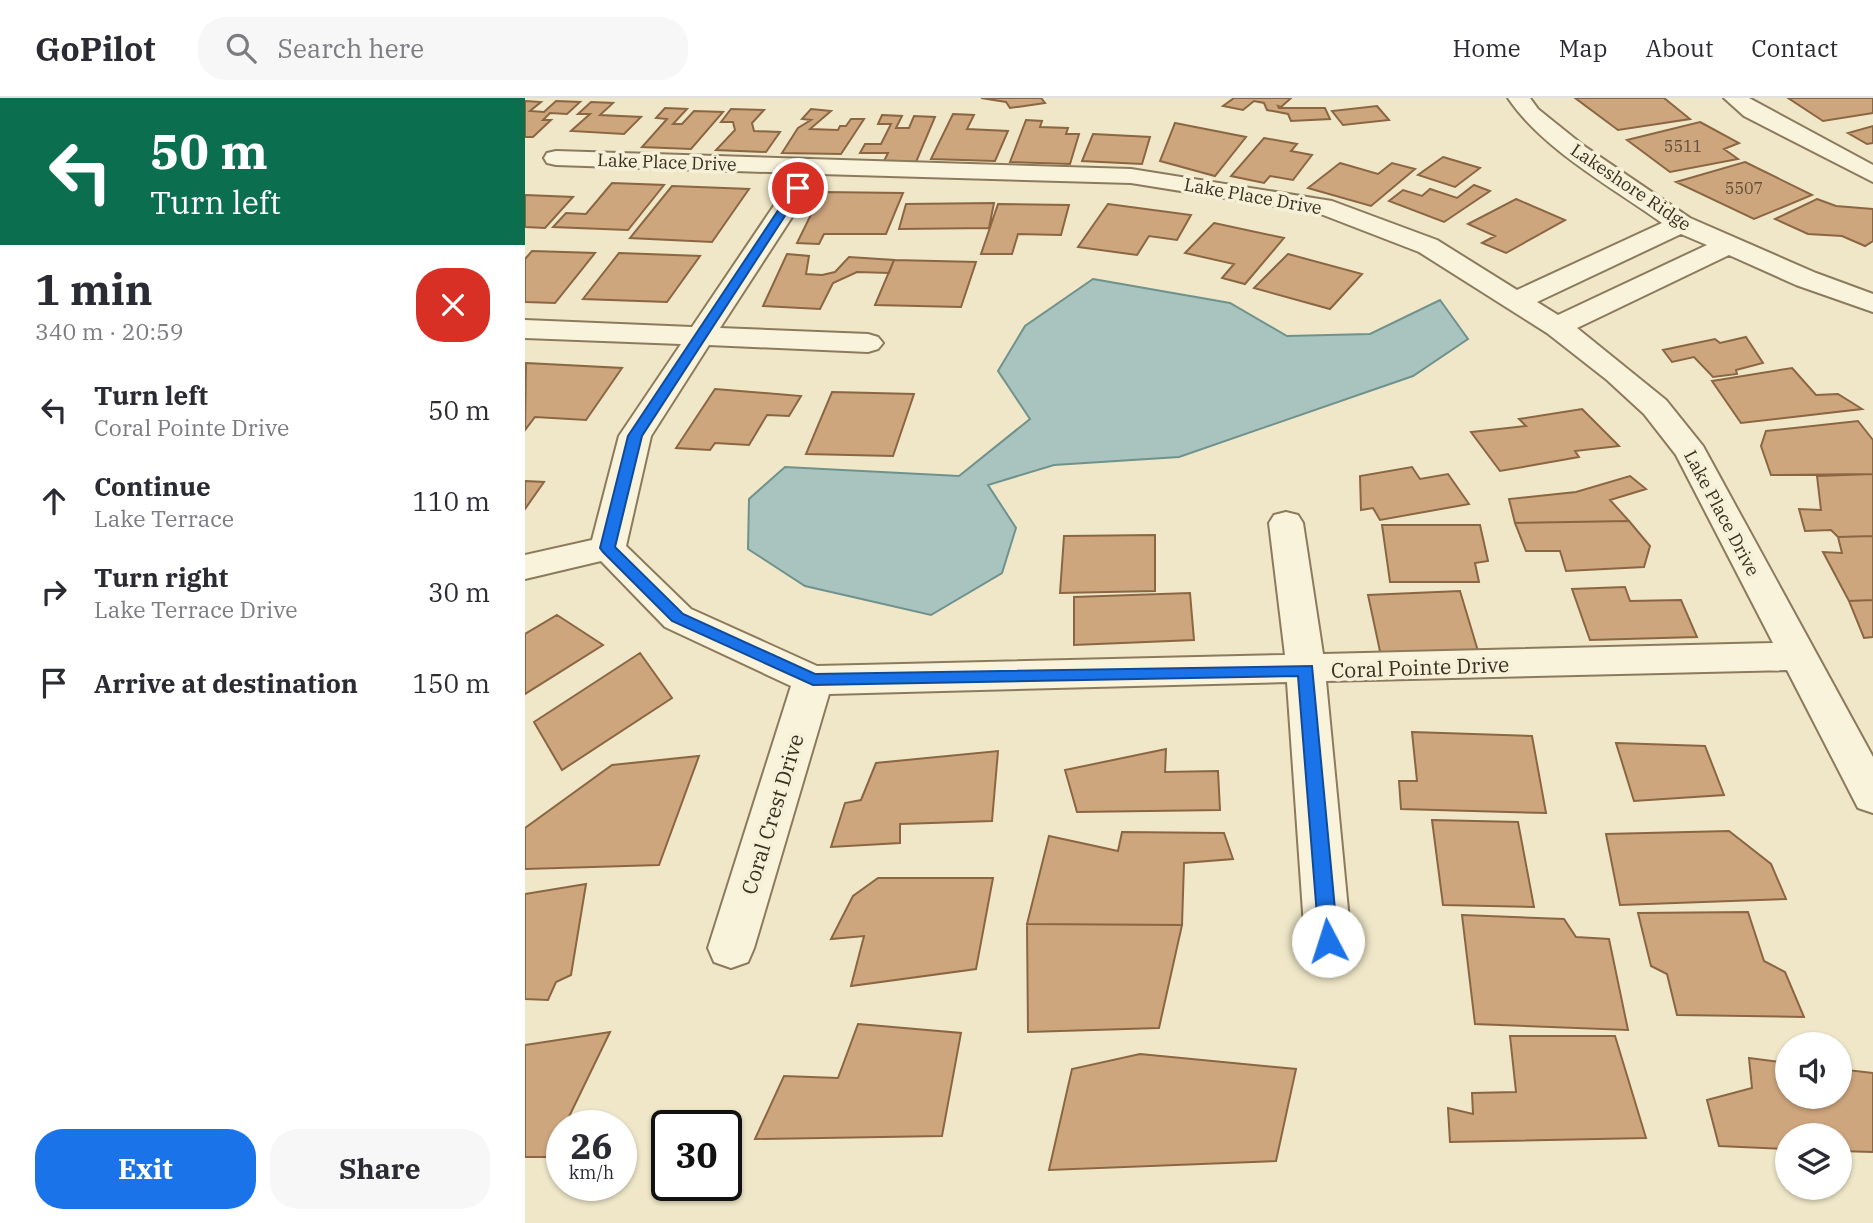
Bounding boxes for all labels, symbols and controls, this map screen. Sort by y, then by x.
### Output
search box [198,17,688,80]
text: GoPilot [35,27,156,70]
icon: search [222,29,260,67]
text: Search here [278,31,424,65]
text: Home [1453,32,1521,64]
text: Map [1559,32,1607,64]
text: About [1645,32,1713,64]
text: Contact [1751,32,1838,64]
text: 50 m [150,119,268,182]
icon: left [35,126,126,217]
house number: 5511 [1664,136,1702,156]
street label: Lakeshore Ridge [1566,138,1696,236]
street label: Lake Place Drive [597,148,737,176]
pin [768,158,828,218]
icon: arrive [779,169,817,207]
street label: Lake Place Drive [1182,173,1324,219]
house number: 5507 [1725,178,1763,198]
text: Turn left [150,181,281,223]
text: 1 min [35,262,153,317]
button: close [416,268,490,342]
text: 340 m · 20:59 [35,316,184,346]
text: Turn left [94,378,208,412]
icon: left [35,391,73,429]
text: 50 m [428,393,490,427]
text: Coral Pointe Drive [94,412,289,442]
street label: Lake Place Drive [1679,446,1765,580]
text: Continue [94,469,211,503]
icon: ahead [35,482,73,520]
text: 110 m [412,484,490,518]
text: Lake Terrace [94,503,234,533]
text: Turn right [94,560,228,594]
icon: right [35,573,73,611]
text: 30 m [428,575,490,609]
text: Lake Terrace Drive [94,594,298,624]
street label: Coral Pointe Drive [1330,650,1510,684]
icon: arrive [35,664,73,702]
text: Arrive at destination [94,666,358,700]
text: 150 m [412,666,490,700]
street label: Coral Crest Drive [734,730,810,898]
position arrow [1291,904,1365,978]
map controls [1775,1032,1852,1200]
button: sound [1775,1032,1852,1109]
speed limit sign: 30 [651,1110,742,1201]
text: 26 [570,1123,613,1169]
button: layers [1775,1123,1852,1200]
button: Exit [35,1129,256,1209]
button: Share [270,1129,490,1209]
text: km/h [569,1161,614,1184]

